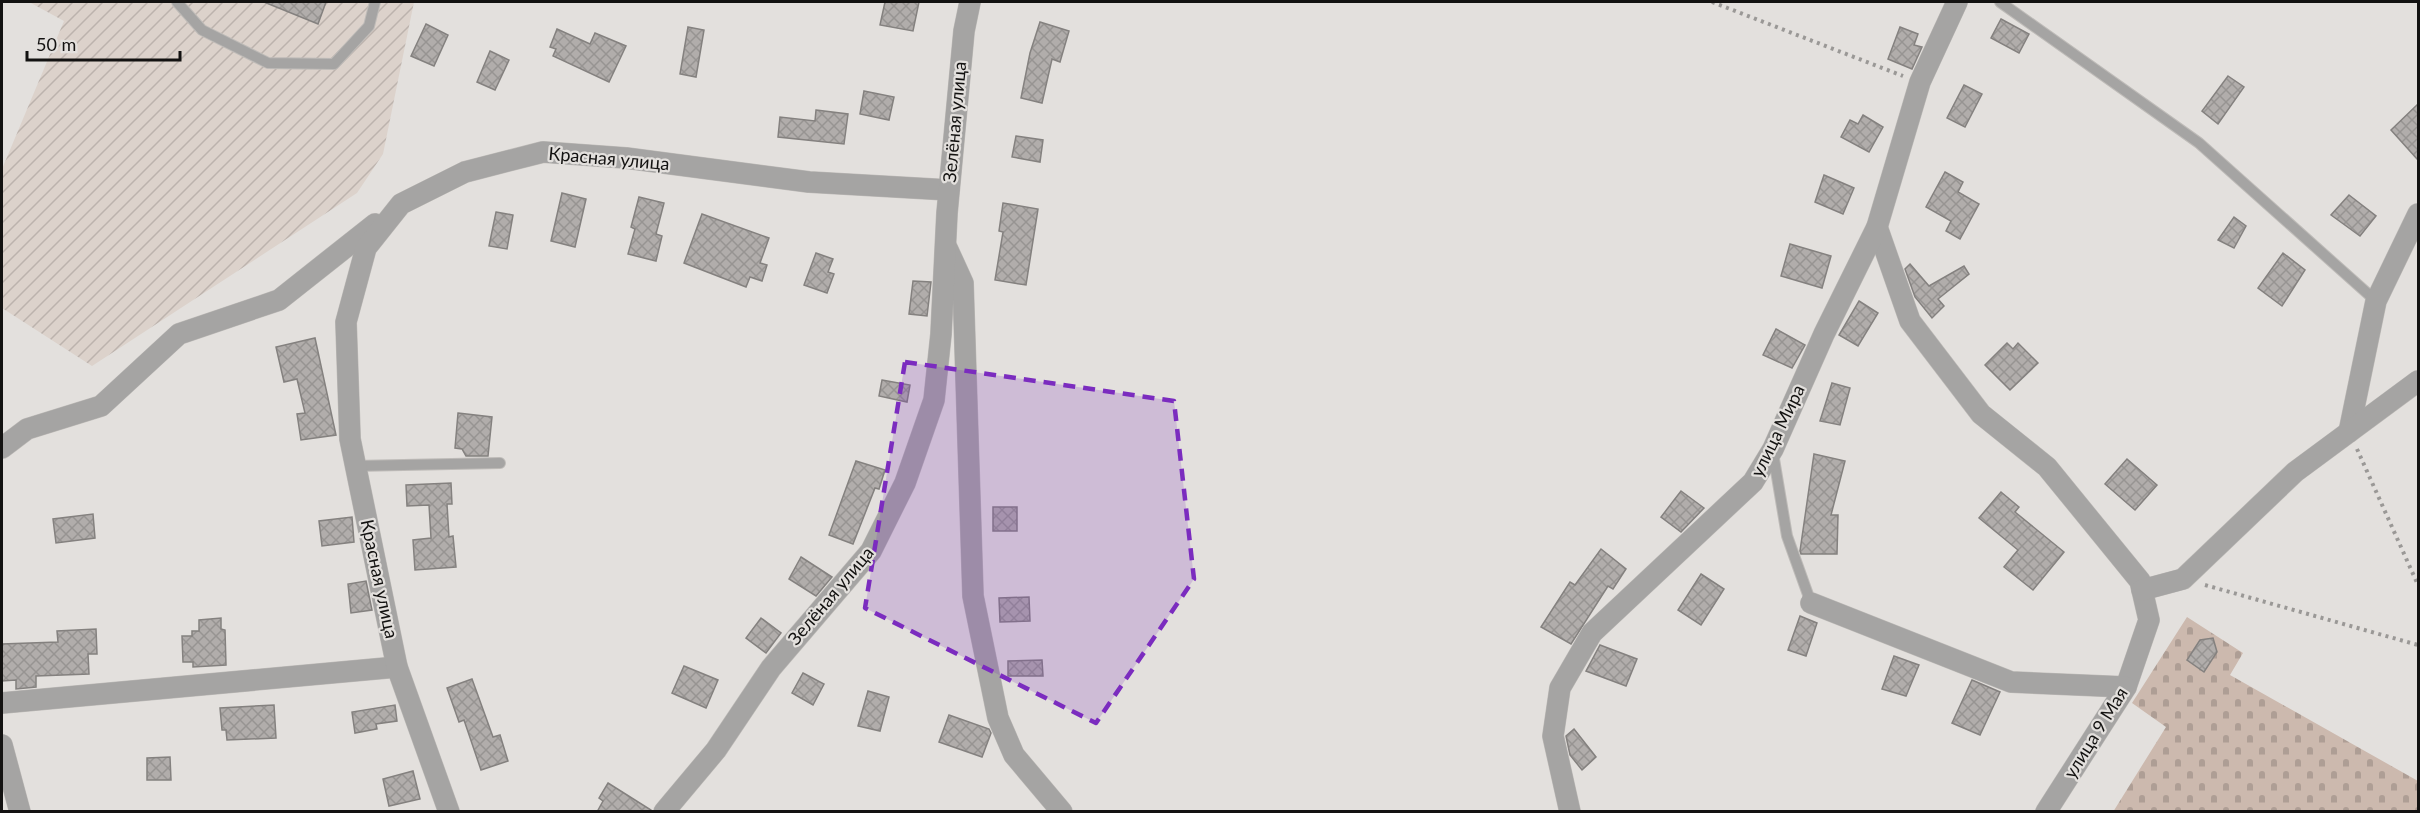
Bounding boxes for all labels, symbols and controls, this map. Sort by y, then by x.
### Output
scale bar [27,24,180,62]
text: 50 m [36,33,76,55]
street label: Зелёная улица [938,60,970,183]
street label: Красная улица [548,142,670,174]
street label: улица Мира [1745,381,1809,480]
street label: Красная улица [357,517,403,640]
street label: Зелёная улица [783,542,878,649]
street label: улица 9 Мая [2059,683,2132,782]

